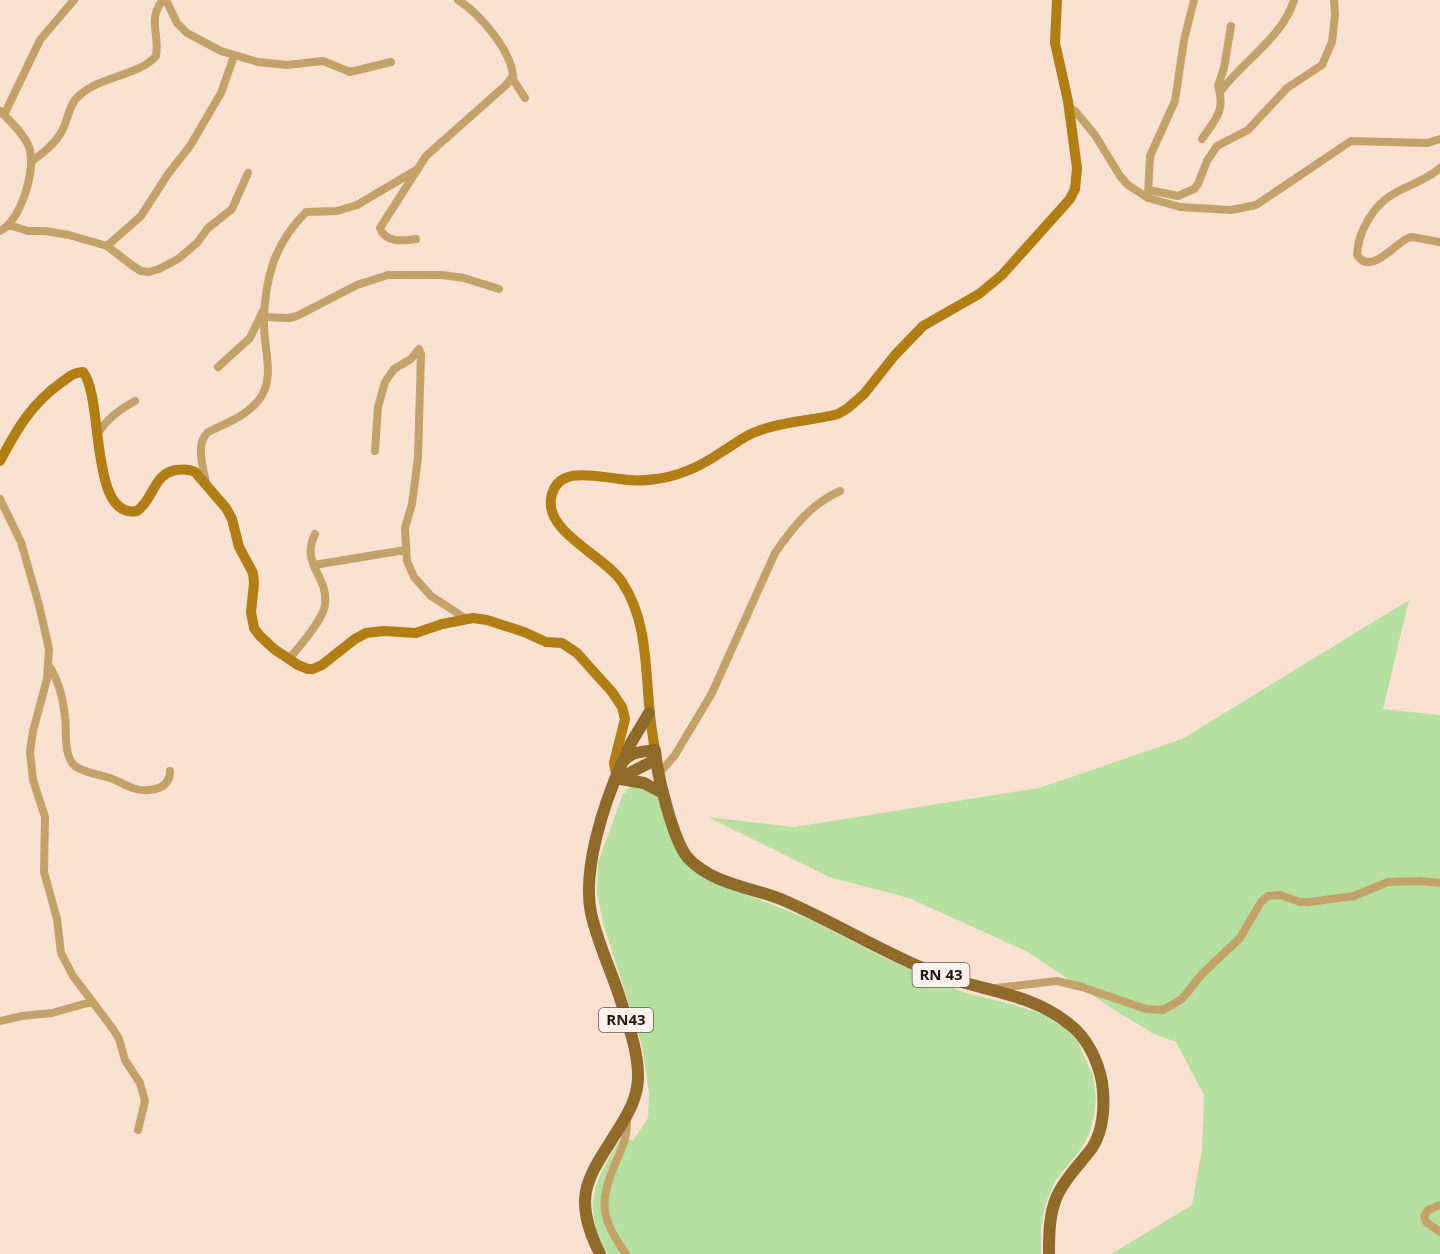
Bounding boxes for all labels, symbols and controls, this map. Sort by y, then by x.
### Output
road number: RN 43 [912,963,970,987]
road number: RN43 [599,1008,653,1032]

